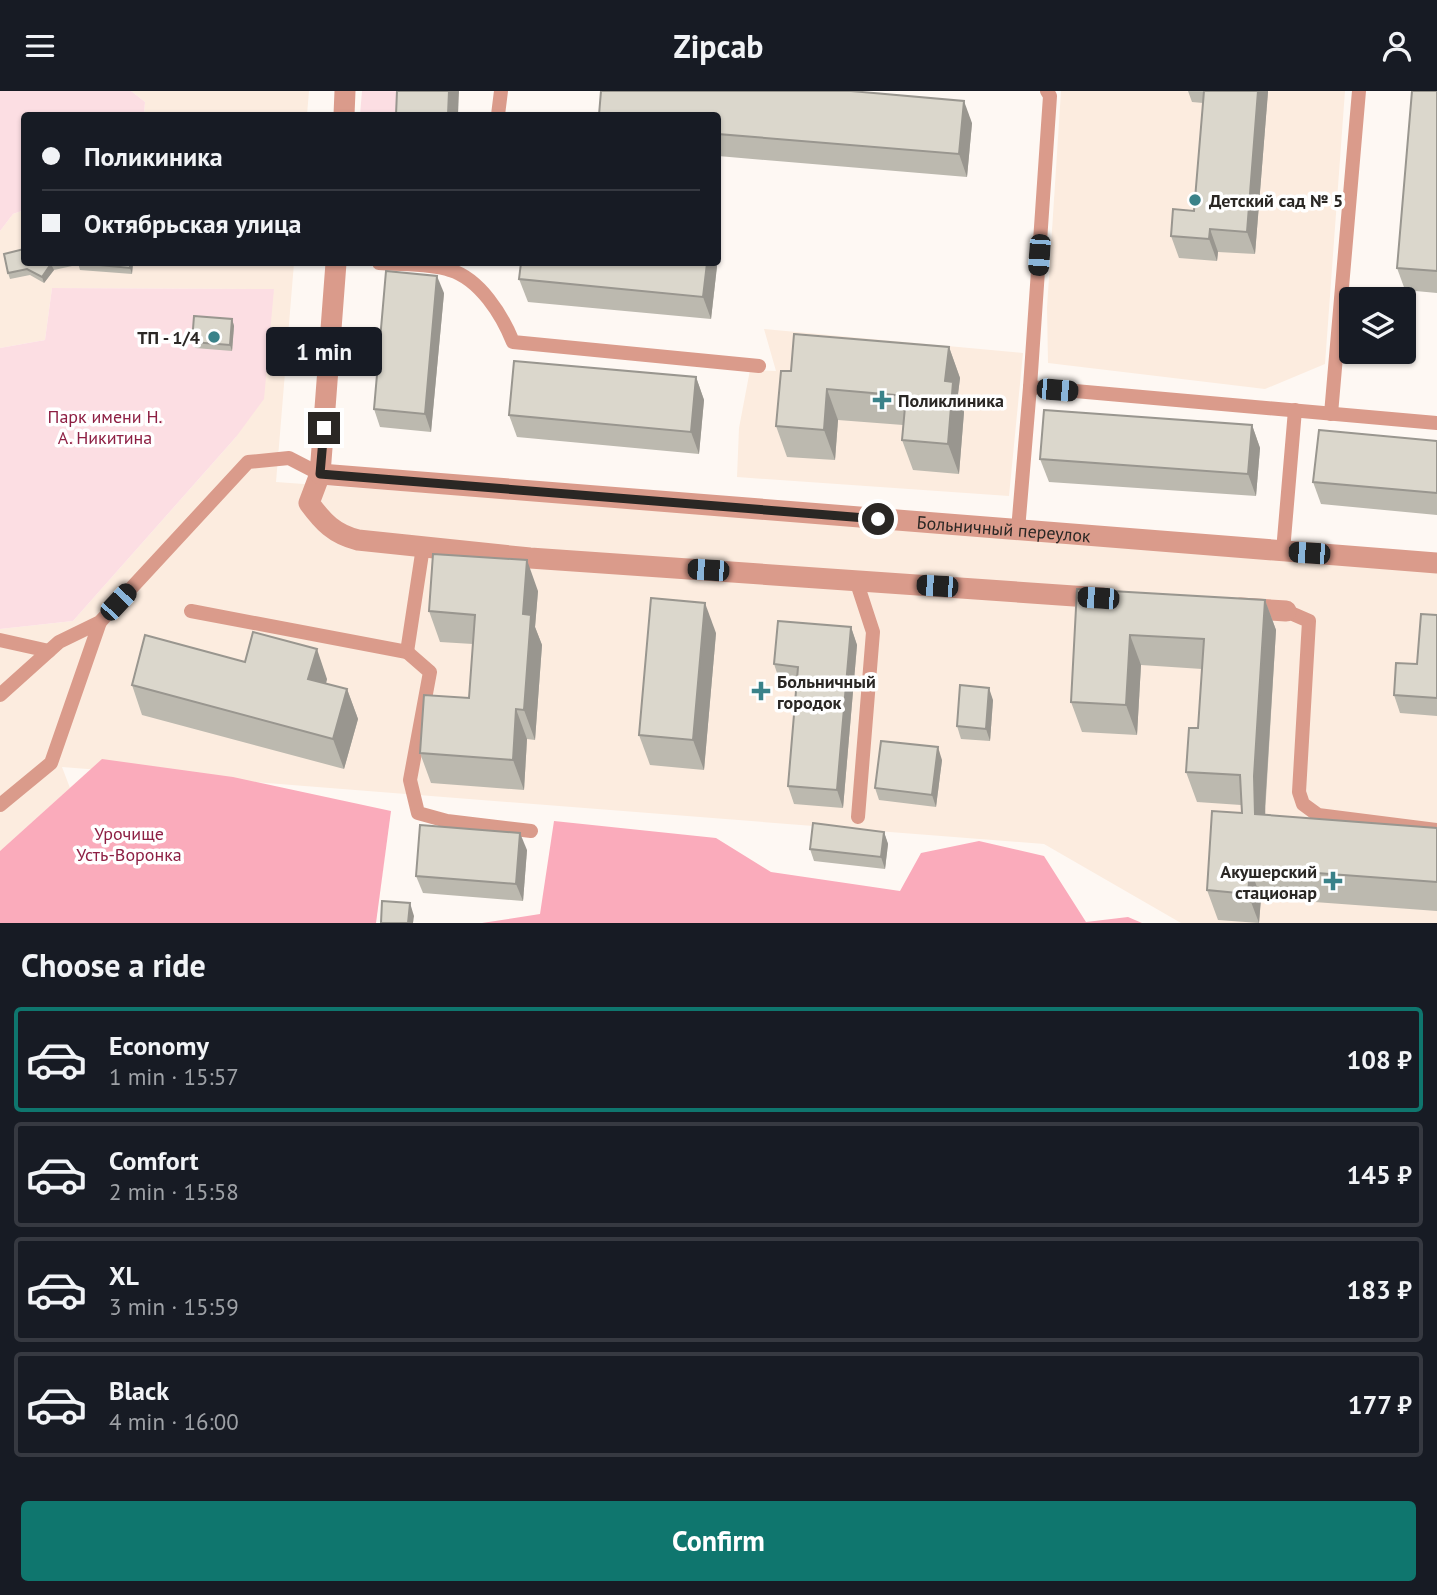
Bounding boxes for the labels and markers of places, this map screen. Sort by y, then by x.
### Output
place label: Детский сад № 5 [1209,189,1343,212]
marker: Детский сад № 5 [1187,192,1203,208]
place label: ТП - 1/4 [137,326,200,349]
marker: ТП - 1/4 [206,329,222,345]
place label: Поликлиника [898,389,1004,412]
marker: Поликлиника [872,390,892,410]
place label: Больничный городок [777,670,876,714]
marker: Больничный городок [751,681,771,701]
place label: Акушерский стационар [1220,860,1317,904]
marker: Акушерский стационар [1323,871,1343,891]

